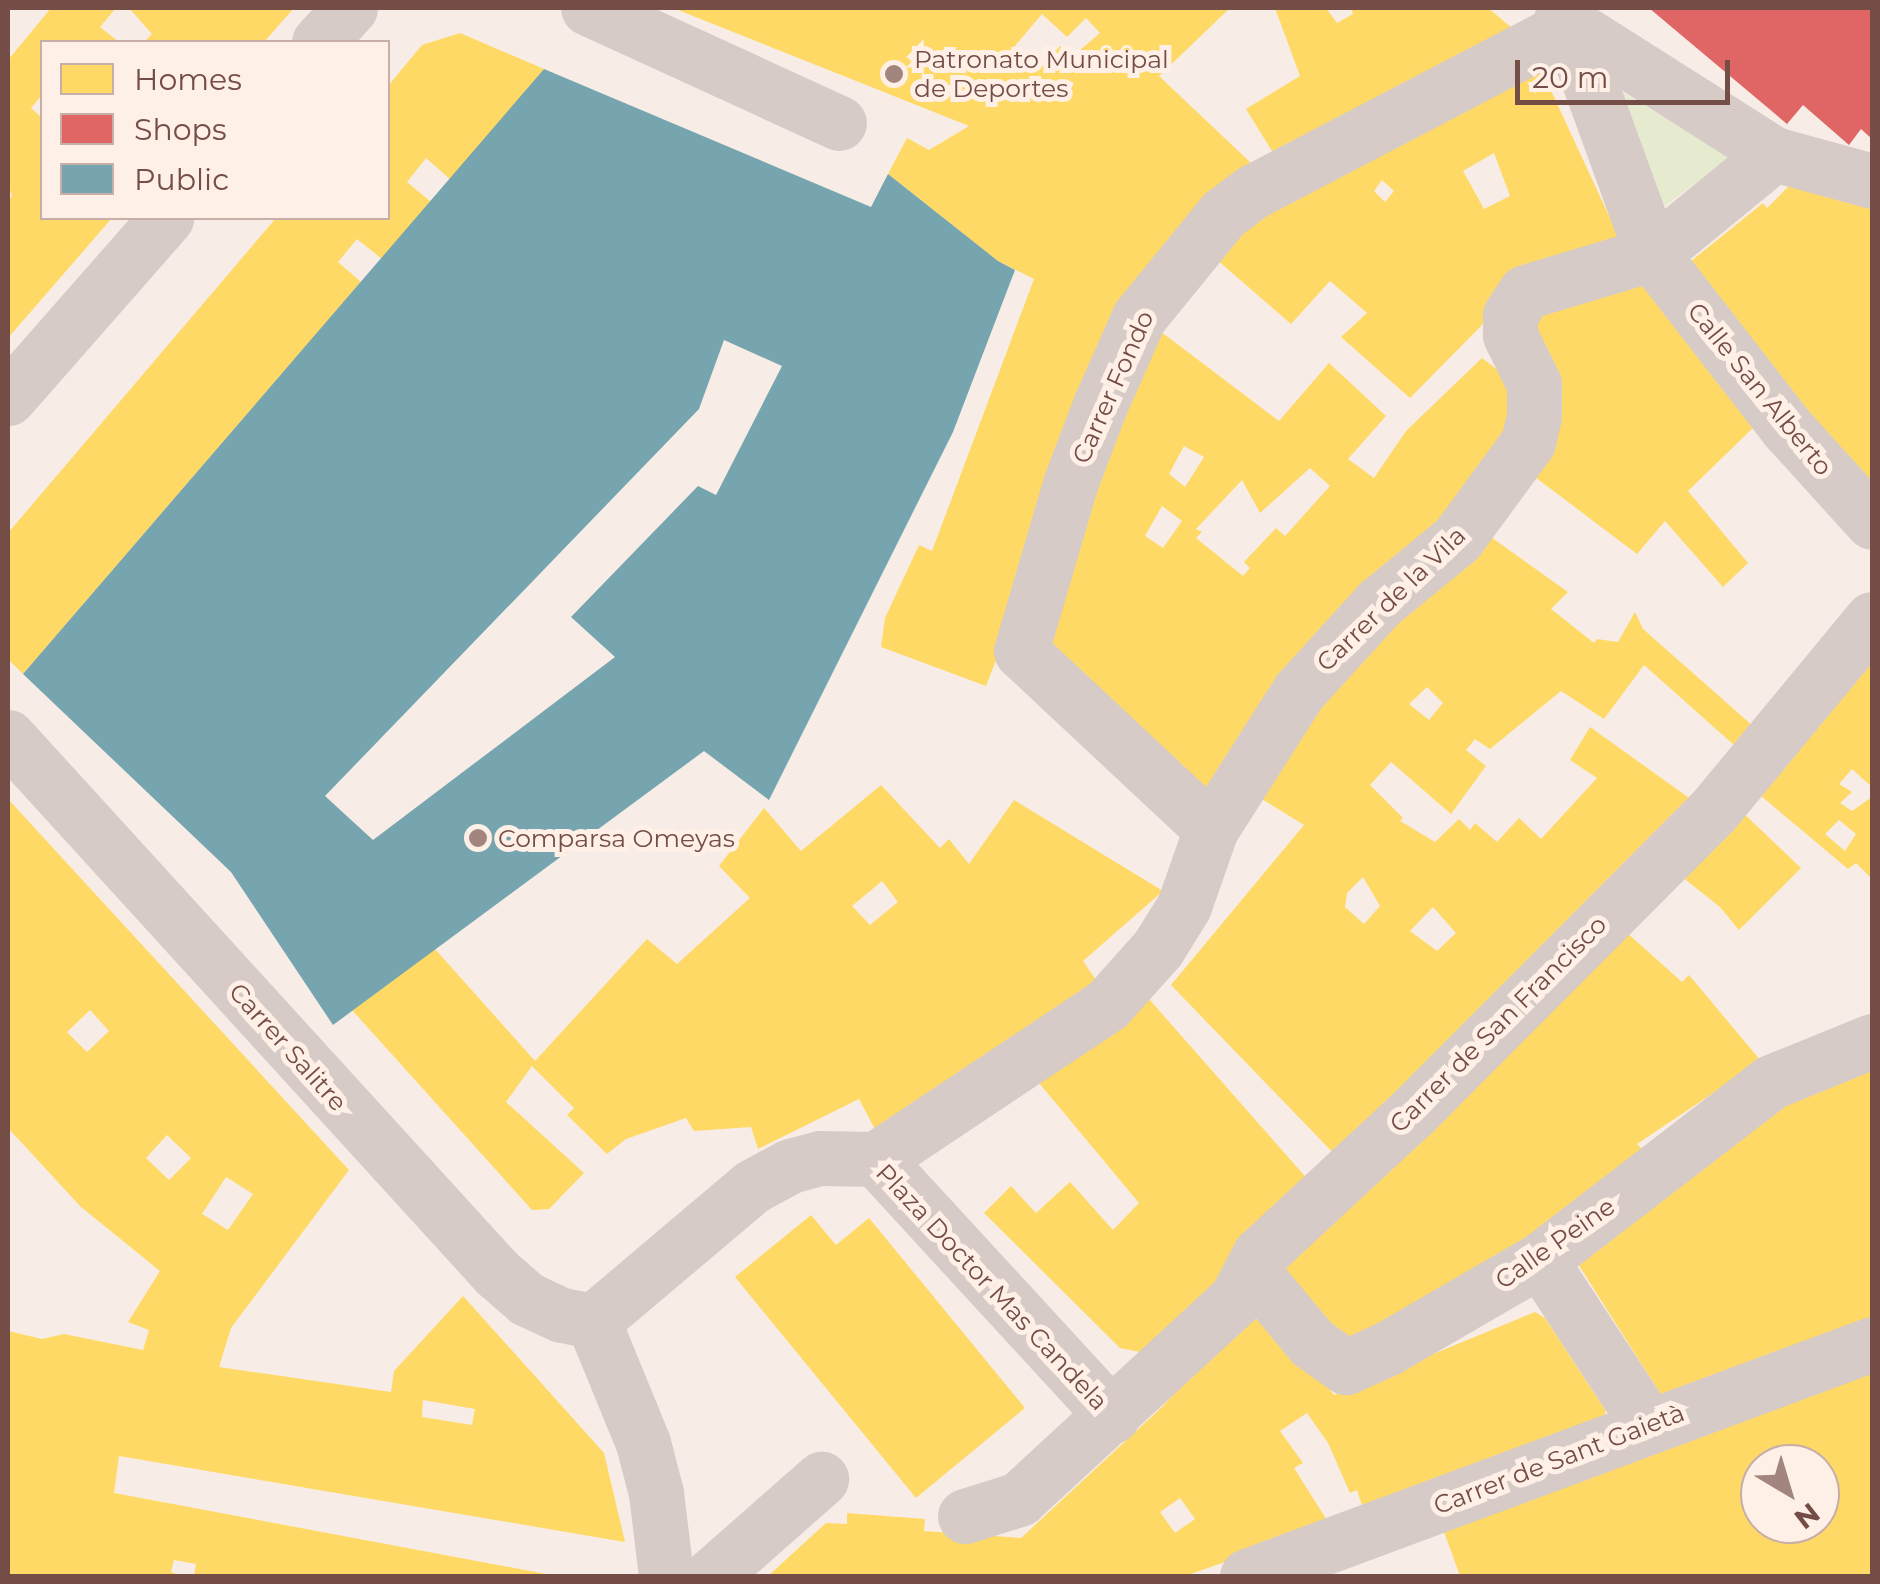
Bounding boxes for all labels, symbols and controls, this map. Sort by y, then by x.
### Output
legend [40,40,390,220]
scale bar [1520,40,1735,102]
place label: Patronato Municipal de Deportes [914,45,1169,104]
text: 20 m [1532,59,1609,96]
text: Homes [134,61,242,98]
marker: Patronato Municipal de Deportes [883,63,905,85]
text: Shops [134,111,227,148]
text: Public [134,161,229,198]
street label: Calle San Alberto [1681,297,1839,481]
street label: Carrer Fondo [1066,306,1160,468]
street label: Carrer de la Vila [1310,520,1472,678]
place label: Comparsa Omeyas [498,823,735,853]
marker: Comparsa Omeyas [467,827,489,849]
street label: Carrer de San Francisco [1383,909,1613,1139]
street label: Carrer Salitre [223,977,353,1117]
street label: Plaza Doctor Mas Candela [870,1158,1114,1416]
street label: Calle Peine [1490,1191,1620,1295]
street label: Carrer de Sant Gaietà [1429,1397,1689,1521]
north arrow [1740,1444,1840,1544]
text: N [1788,1496,1827,1536]

